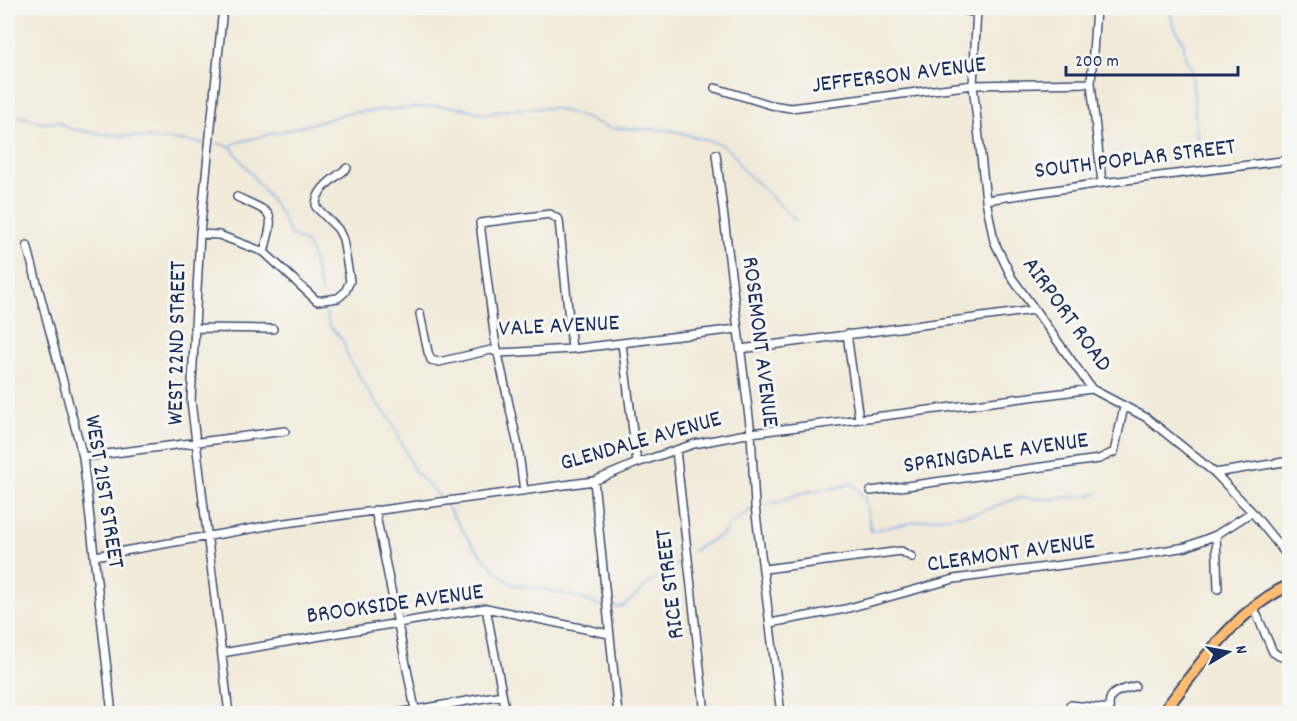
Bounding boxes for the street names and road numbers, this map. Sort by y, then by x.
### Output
street label: JEFFERSON AVENUE [810,48,988,104]
street label: SOUTH POPLAR STREET [1033,131,1238,189]
street label: AIRPORT ROAD [1013,251,1119,379]
street label: ROSEMONT AVENUE [732,255,786,429]
street label: WEST 22ND STREET [160,260,196,425]
street label: VALE AVENUE [498,307,620,347]
street label: GLENDALE AVENUE [556,403,726,481]
street label: WEST 21ST STREET [74,413,132,572]
street label: SPRINGDALE AVENUE [901,424,1091,484]
street label: CLERMONT AVENUE [925,525,1097,583]
street label: RICE STREET [647,527,695,641]
street label: BROOKSIDE AVENUE [304,576,486,634]

